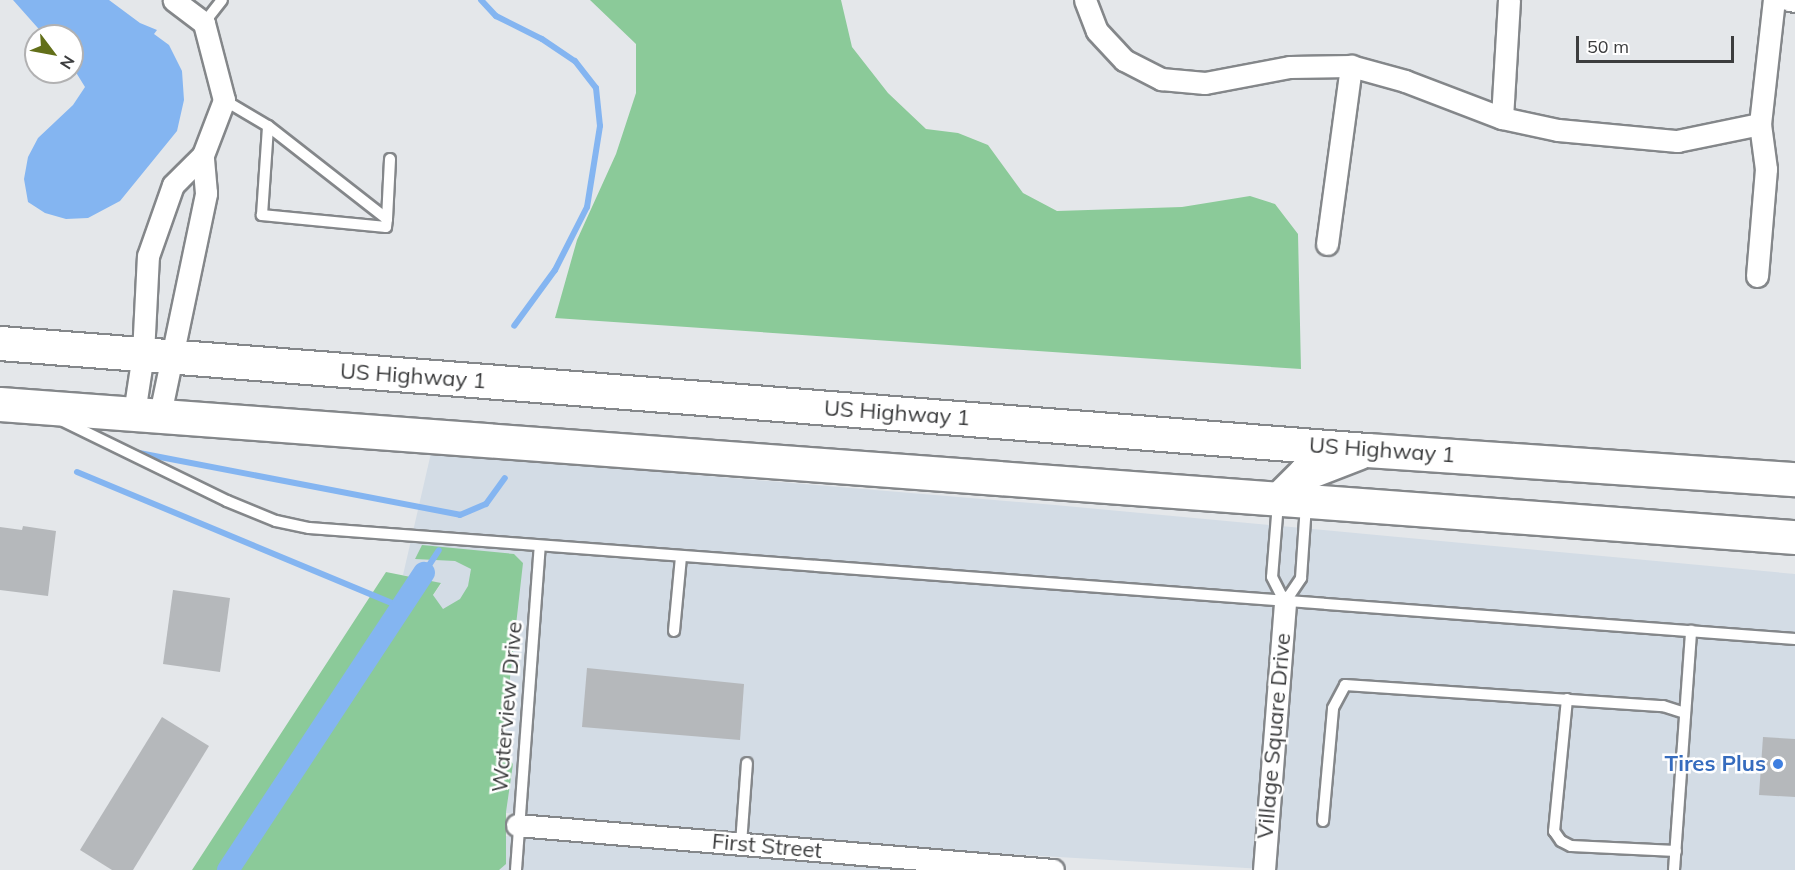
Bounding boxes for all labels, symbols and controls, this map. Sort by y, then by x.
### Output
north arrow [24,24,84,84]
scale bar [1579,24,1736,62]
text: 50 m [1587,35,1629,58]
text: N [56,52,79,73]
street label: US Highway 1 [339,358,487,394]
street label: US Highway 1 [823,395,971,431]
street label: US Highway 1 [1308,432,1456,468]
street label: Waterview Drive [486,620,528,794]
street label: Village Square Drive [1252,632,1296,840]
place label: Tires Plus [1665,751,1766,777]
marker: Tires Plus [1771,757,1785,771]
street label: First Street [711,828,823,864]

